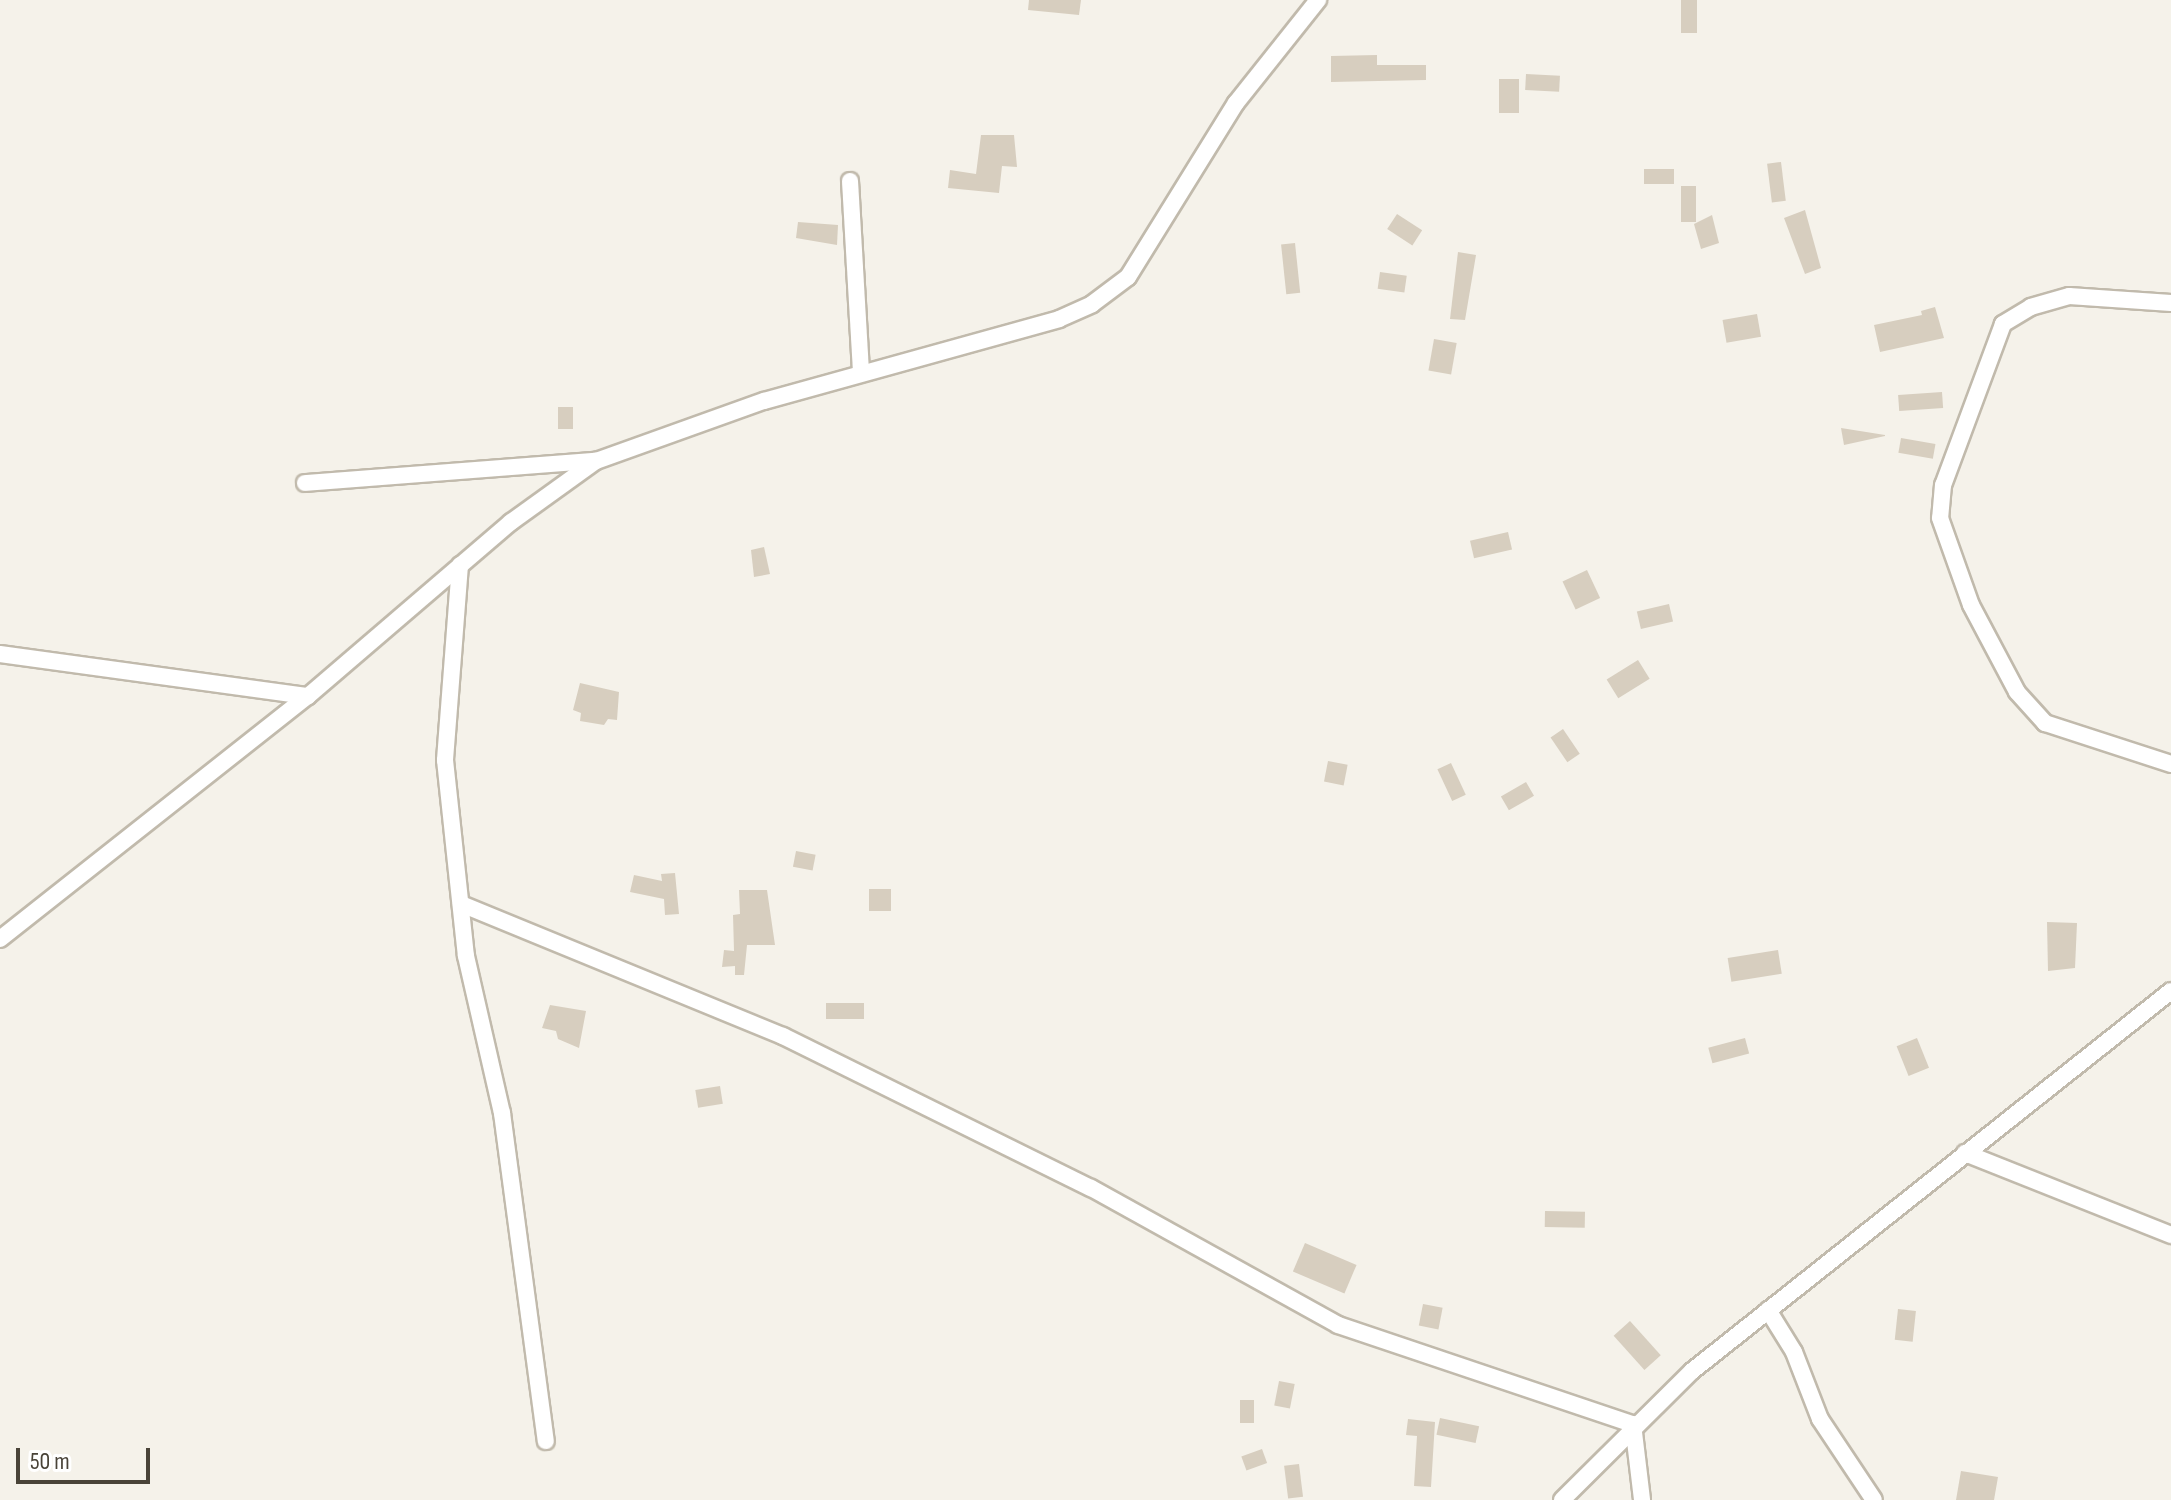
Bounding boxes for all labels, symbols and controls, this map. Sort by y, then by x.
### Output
scale bar [20,1432,154,1482]
text: 50 m [30,1447,70,1476]

